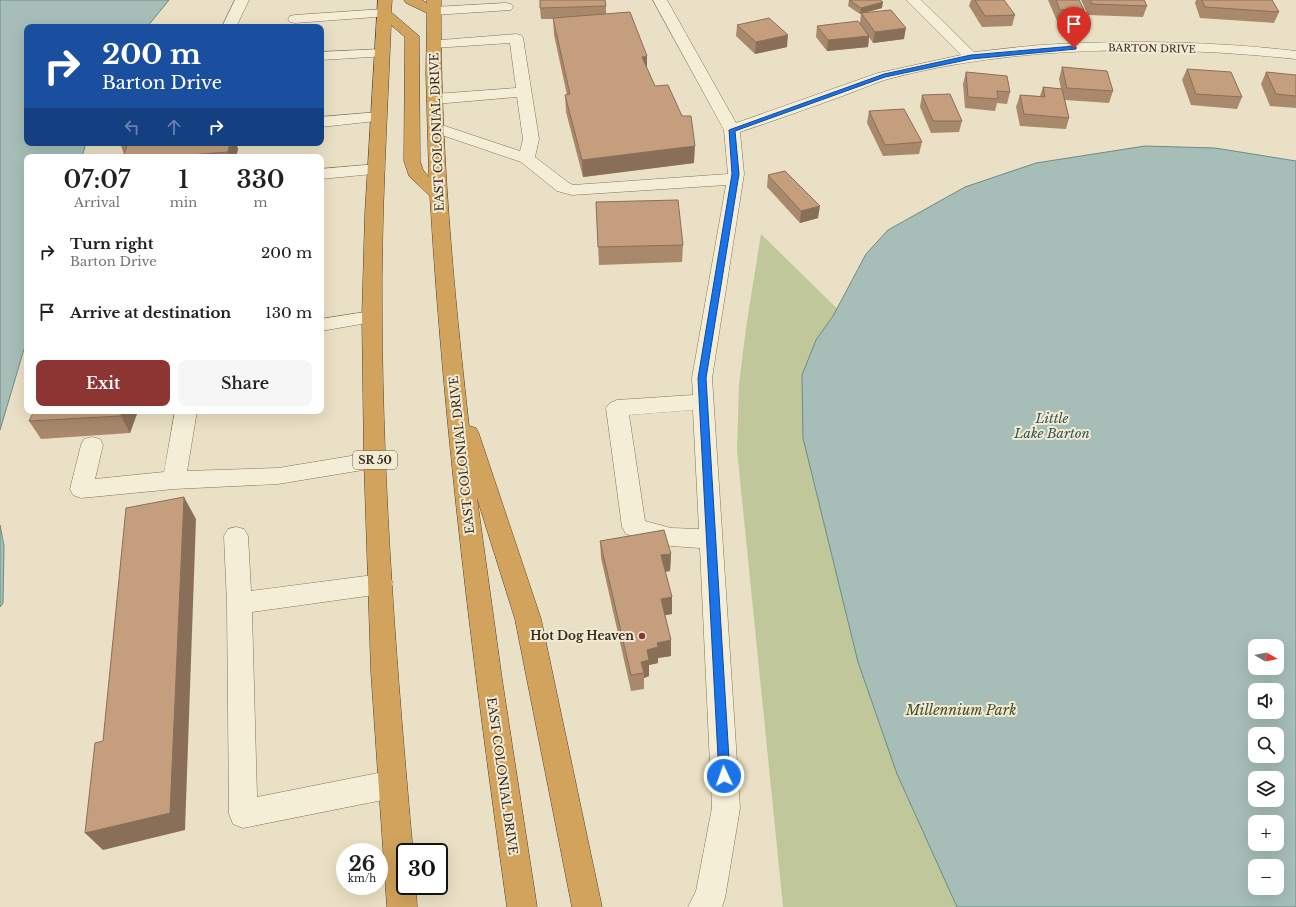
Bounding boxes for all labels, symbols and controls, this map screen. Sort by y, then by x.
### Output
pin [1057,7.0,1091,48]
icon: arrive [1063,13,1085,35]
text: 200 m [102,37,201,72]
icon: right [36,40,88,92]
street label: BARTON DRIVE [1108,41,1196,56]
street label: EAST COLONIAL DRIVE [426,52,447,212]
text: Barton Drive [102,72,222,94]
icon: left [121,116,143,138]
icon: ahead [163,116,185,138]
icon: right [205,116,227,138]
text: 07:07 [63,165,130,194]
text: 1 [178,165,189,194]
text: 330 [237,165,285,194]
text: Arrival [74,194,120,211]
text: min [170,194,197,211]
text: m [254,194,268,211]
text: Turn right [70,234,153,253]
icon: right [36,241,58,263]
text: 200 m [261,243,312,262]
text: Barton Drive [70,253,157,270]
icon: arrive [36,301,58,323]
text: Arrive at destination [70,303,231,322]
text: 130 m [265,303,312,322]
button: Exit [36,360,170,406]
button: Share [178,360,312,406]
street label: EAST COLONIAL DRIVE [446,375,477,535]
water label: Little Lake Barton [1013,410,1090,442]
road number: SR 50 [353,451,397,469]
place label: Hot Dog Heaven [530,628,634,643]
marker: Hot Dog Heaven [637,631,647,641]
north arrow [1248,639,1284,675]
map controls [1248,639,1284,895]
button: sound [1248,683,1284,719]
street label: EAST COLONIAL DRIVE [484,696,521,856]
park label: Millennium Park [905,701,1016,719]
button: search [1248,727,1284,763]
position arrow [703,755,745,797]
button: layers [1248,771,1284,807]
button: + [1248,815,1284,851]
speed limit sign: 30 [396,843,448,895]
text: 26 [349,852,375,876]
button: − [1248,859,1284,895]
text: km/h [348,872,376,885]

